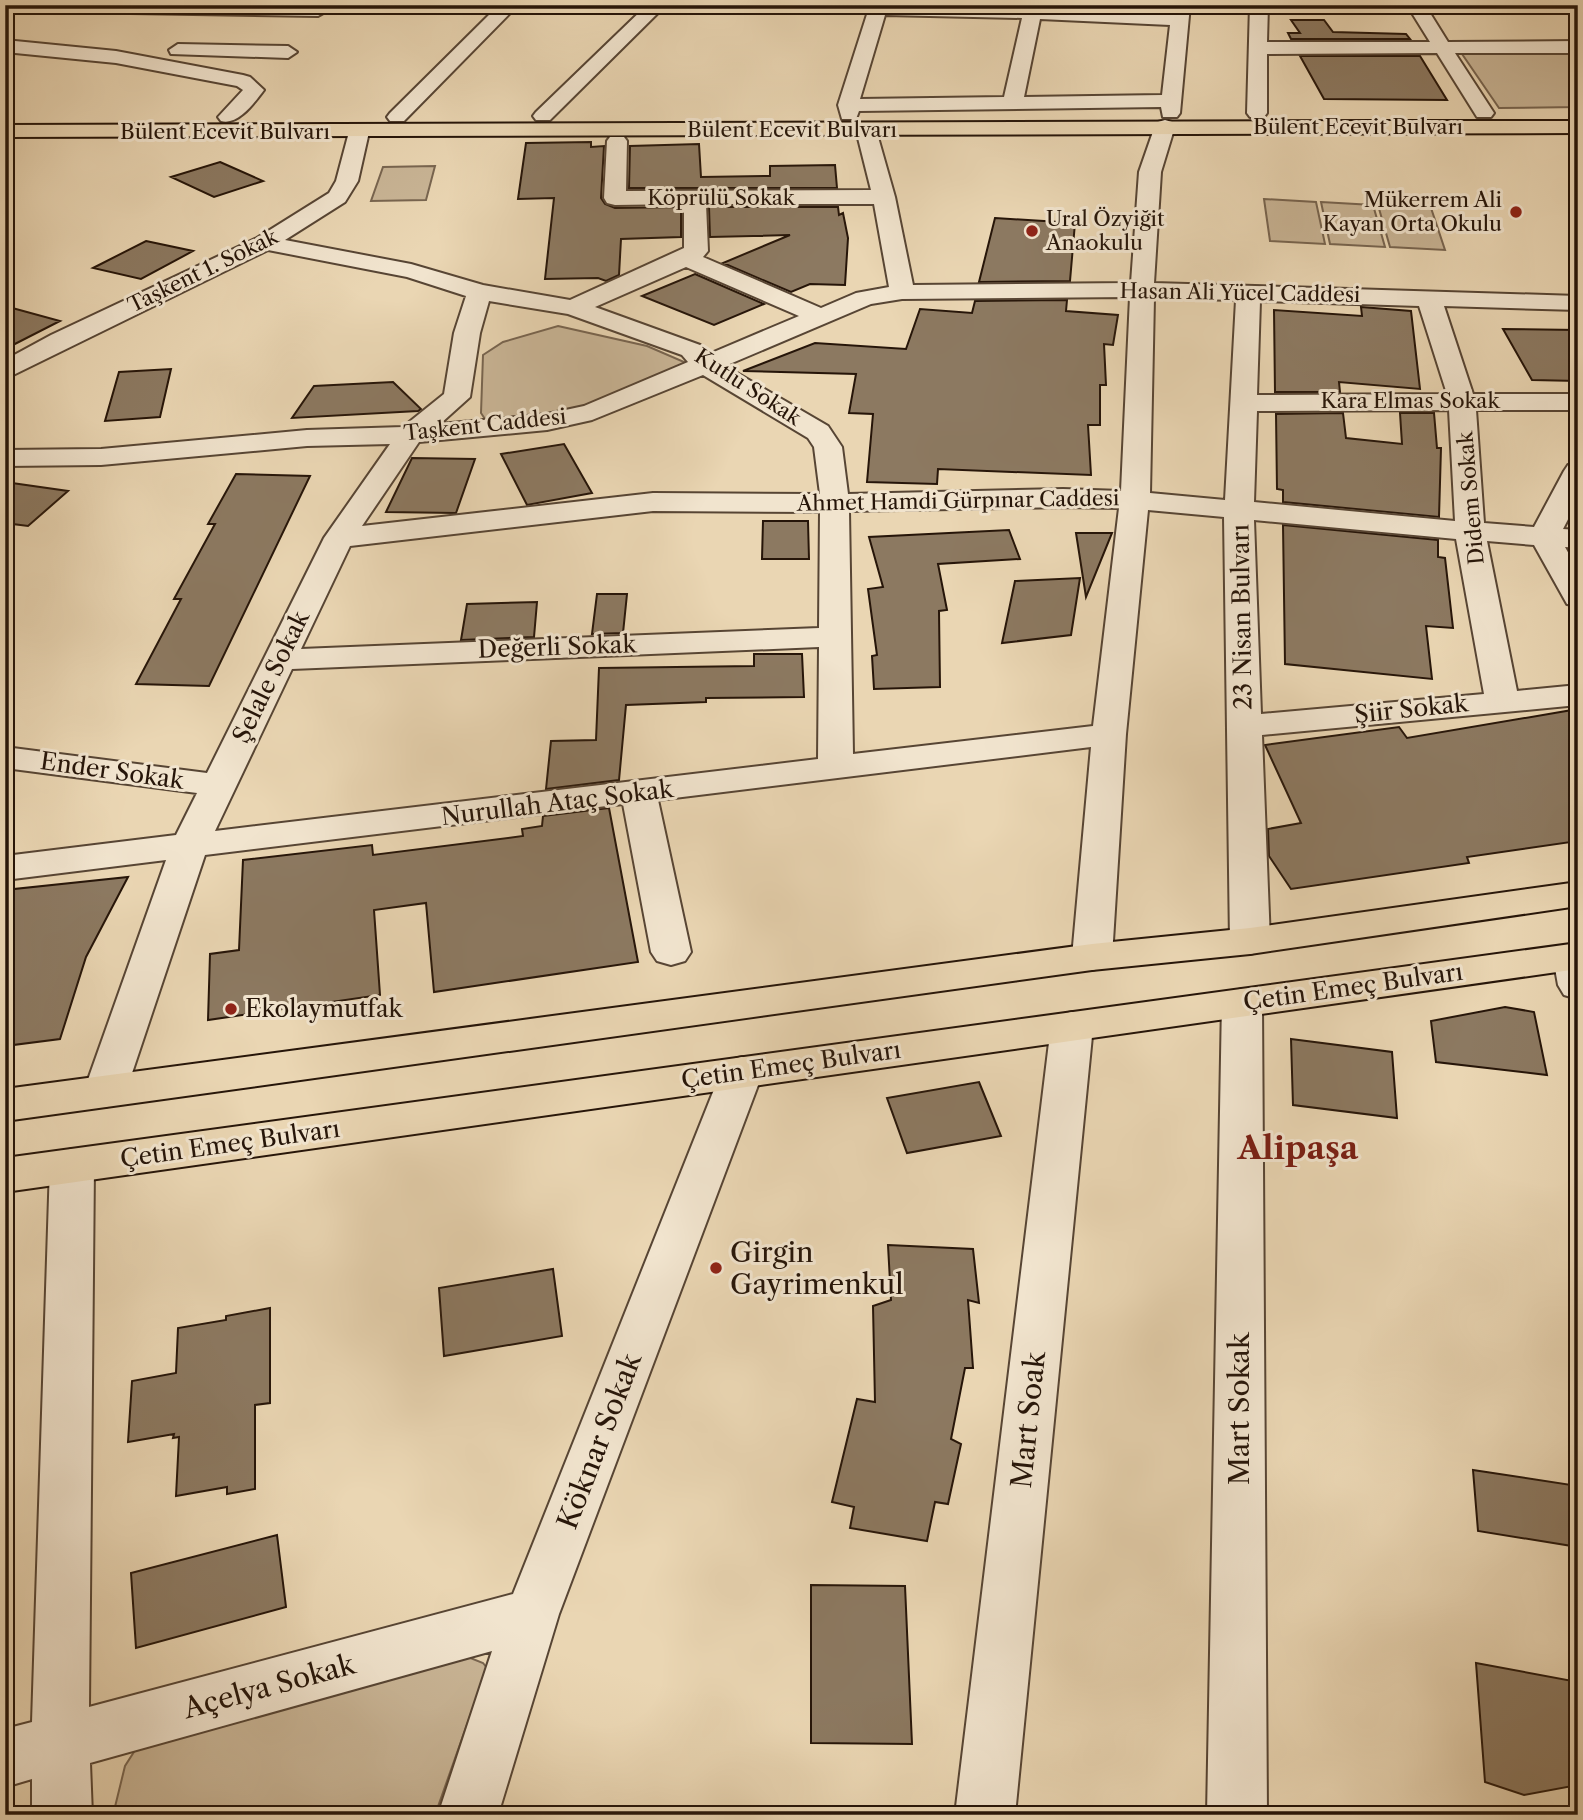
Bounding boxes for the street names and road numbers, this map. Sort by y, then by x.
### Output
street label: Bülent Ecevit Bulvarı [1253,114,1463,139]
street label: Bülent Ecevit Bulvarı [687,117,897,142]
street label: Bülent Ecevit Bulvarı [120,119,330,144]
street label: Köprülü Sokak [647,185,796,210]
street label: Taşkent 1. Sokak [124,223,283,318]
street label: Hasan Ali Yücel Caddesi [1119,278,1361,307]
street label: Kutlu Sokak [690,343,807,431]
street label: Kara Elmas Sokak [1320,388,1500,413]
street label: Taşkent Caddesi [402,404,567,445]
street label: Didem Sokak [1452,430,1489,566]
street label: Ahmet Hamdi Gürpınar Caddesi [796,485,1119,516]
street label: 23 Nisan Bulvarı [1225,524,1258,710]
street label: Şelale Sokak [226,605,316,748]
street label: Değerli Sokak [477,629,638,664]
street label: Şiir Sokak [1353,688,1470,729]
street label: Ender Sokak [38,746,187,795]
street label: Nurullah Ataç Sokak [439,774,676,831]
street label: Çetin Emeç Bulvarı [1241,957,1465,1016]
street label: Çetin Emeç Bulvarı [679,1035,903,1094]
street label: Çetin Emeç Bulvarı [118,1114,342,1173]
street label: Mart Sokak [1222,1331,1256,1485]
street label: Köknar Sokak [550,1347,649,1534]
street label: Mart Soak [1004,1348,1052,1490]
street label: Açelya Sokak [178,1646,360,1725]

